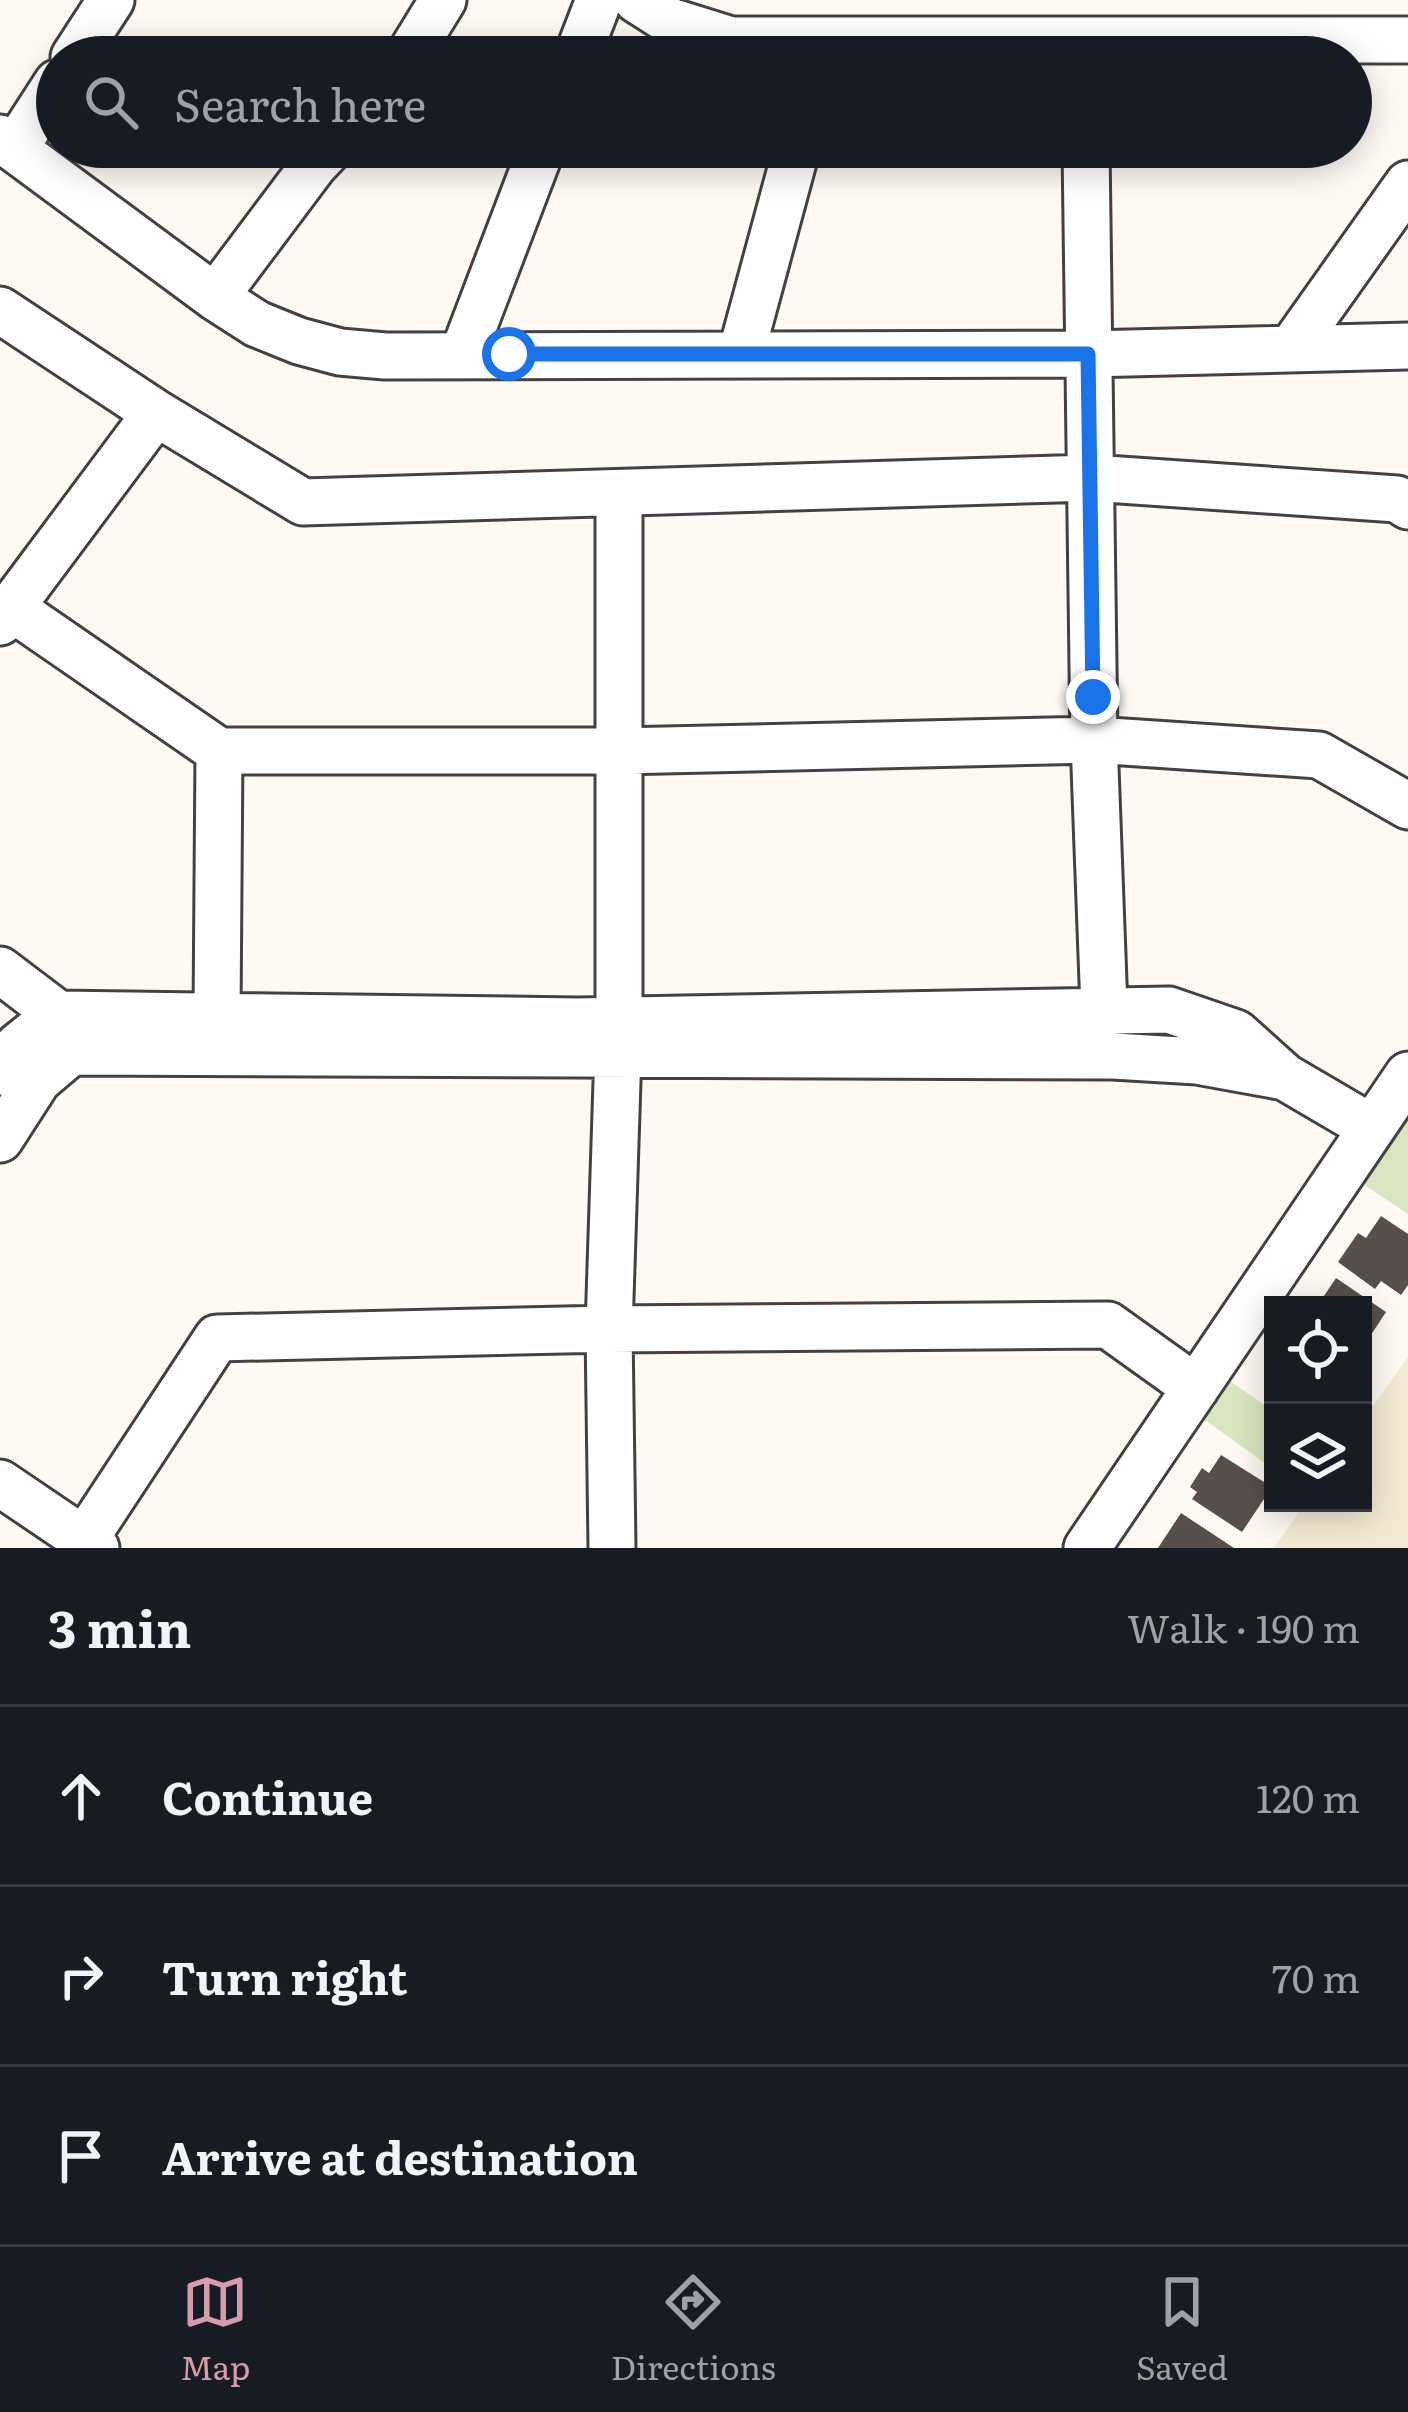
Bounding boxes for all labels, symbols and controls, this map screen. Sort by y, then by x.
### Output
search box [36,36,1372,168]
icon: search [78,69,144,135]
text: Search here [174,69,426,136]
route start [482,327,536,381]
route end [1066,670,1120,724]
map controls [1264,1296,1372,1512]
button: locate [1264,1296,1372,1404]
button: layers [1264,1404,1372,1512]
text: 3 min [48,1588,192,1664]
text: Walk · 190 m [1127,1597,1360,1655]
text: Continue [162,1762,373,1829]
icon: ahead [48,1763,114,1829]
text: 120 m [1256,1767,1360,1825]
text: Turn right [162,1942,408,2009]
icon: right [48,1943,114,2009]
text: 70 m [1272,1947,1360,2005]
text: Arrive at destination [162,2122,638,2189]
icon: arrive [48,2123,114,2189]
tab: Map [180,2269,250,2390]
tab: Directions [611,2269,776,2390]
tab: Saved [1136,2269,1228,2390]

